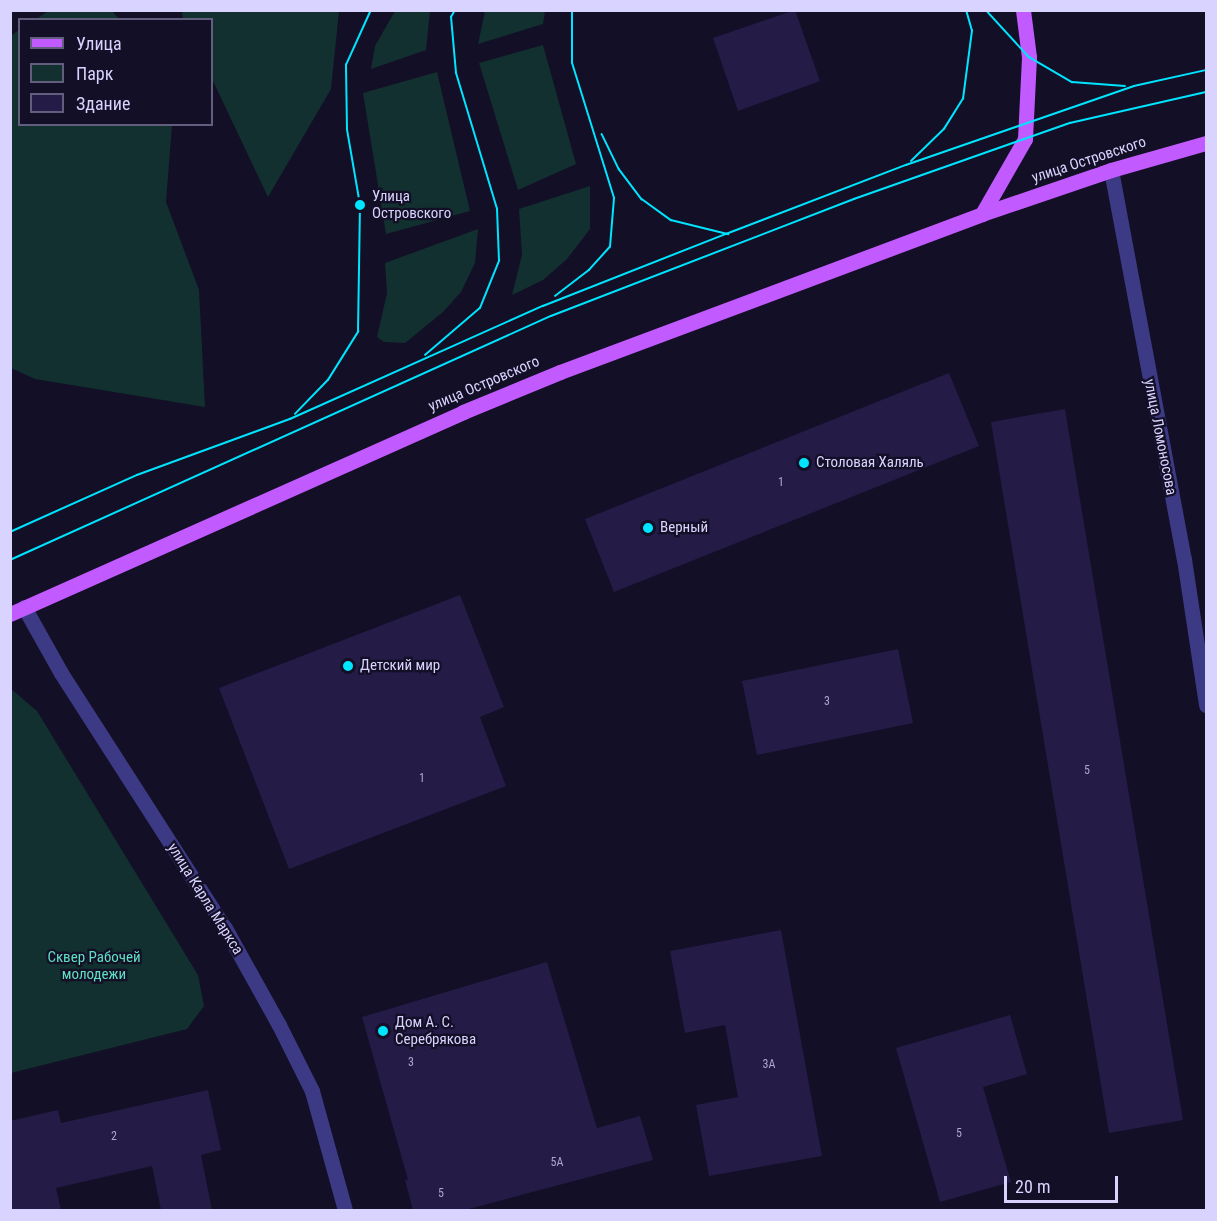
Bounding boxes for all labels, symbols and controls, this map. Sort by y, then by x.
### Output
legend [18,18,213,126]
text: Улица [76,33,122,54]
text: Парк [76,63,113,84]
text: Здание [76,93,130,114]
street label: улица Островского [1030,133,1148,187]
place label: Улица Островского [372,187,451,222]
marker: Улица Островского [353,198,367,212]
street label: улица Островского [426,352,542,416]
street label: улица Ломоносова [1140,377,1180,497]
place label: Столовая Халяль [816,454,924,472]
marker: Столовая Халяль [797,456,811,470]
house number: 1 [778,476,784,490]
place label: Верный [660,519,708,537]
marker: Верный [641,521,655,535]
place label: Детский мир [360,657,440,675]
marker: Детский мир [341,659,355,673]
house number: 3 [824,695,830,709]
house number: 5 [1084,764,1090,778]
house number: 1 [419,772,425,786]
street label: улица Карла Маркса [163,840,247,958]
park label: Сквер Рабочей молодежи [47,948,141,983]
place label: Дом А. С. Серебрякова [395,1013,476,1048]
marker: Дом А. С. Серебрякова [376,1024,390,1038]
house number: 3 [408,1056,414,1070]
house number: 3А [763,1058,775,1072]
house number: 5 [956,1127,962,1141]
house number: 2 [111,1130,117,1144]
house number: 5А [551,1156,563,1170]
scale bar [1007,1164,1121,1202]
text: 20 m [1015,1176,1050,1197]
house number: 5 [438,1187,444,1201]

